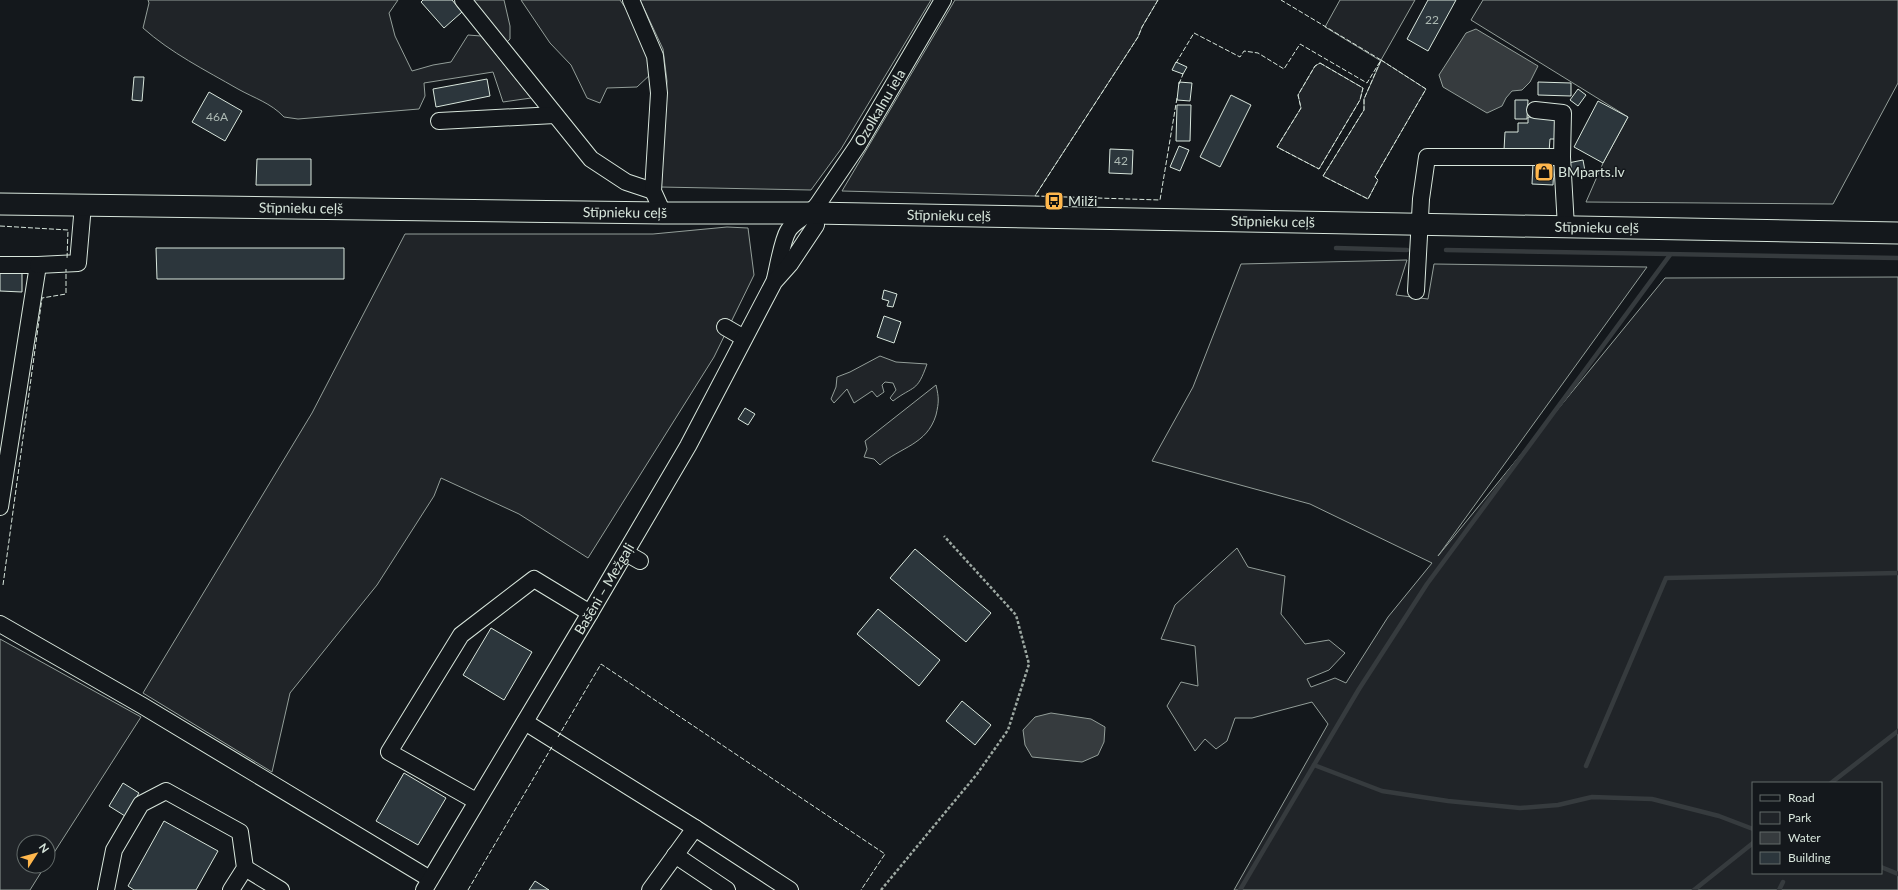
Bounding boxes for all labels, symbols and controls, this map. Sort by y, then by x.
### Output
house number: 22 [1425,12,1439,27]
street label: Ozolkalnu iela [850,66,909,149]
house number: 46A [206,109,229,124]
house number: 42 [1114,153,1128,168]
shop icon: BMparts.lv [1533,161,1555,183]
place label: BMparts.lv [1558,163,1626,180]
bus stop icon: Milži [1043,190,1065,212]
place label: Milži [1068,192,1097,209]
street label: Stīpnieku ceļš [259,199,343,217]
street label: Stīpnieku ceļš [583,203,667,221]
street label: Stīpnieku ceļš [907,206,991,224]
street label: Stīpnieku ceļš [1231,212,1315,230]
street label: Stīpnieku ceļš [1555,218,1639,236]
street label: Bašēni – Mežgaļi [570,540,637,637]
legend [1752,782,1882,874]
text: Road [1788,790,1815,805]
text: Park [1788,810,1812,825]
text: Water [1788,830,1821,845]
north arrow [16,834,56,874]
text: N [37,841,52,855]
text: Building [1788,850,1831,865]

